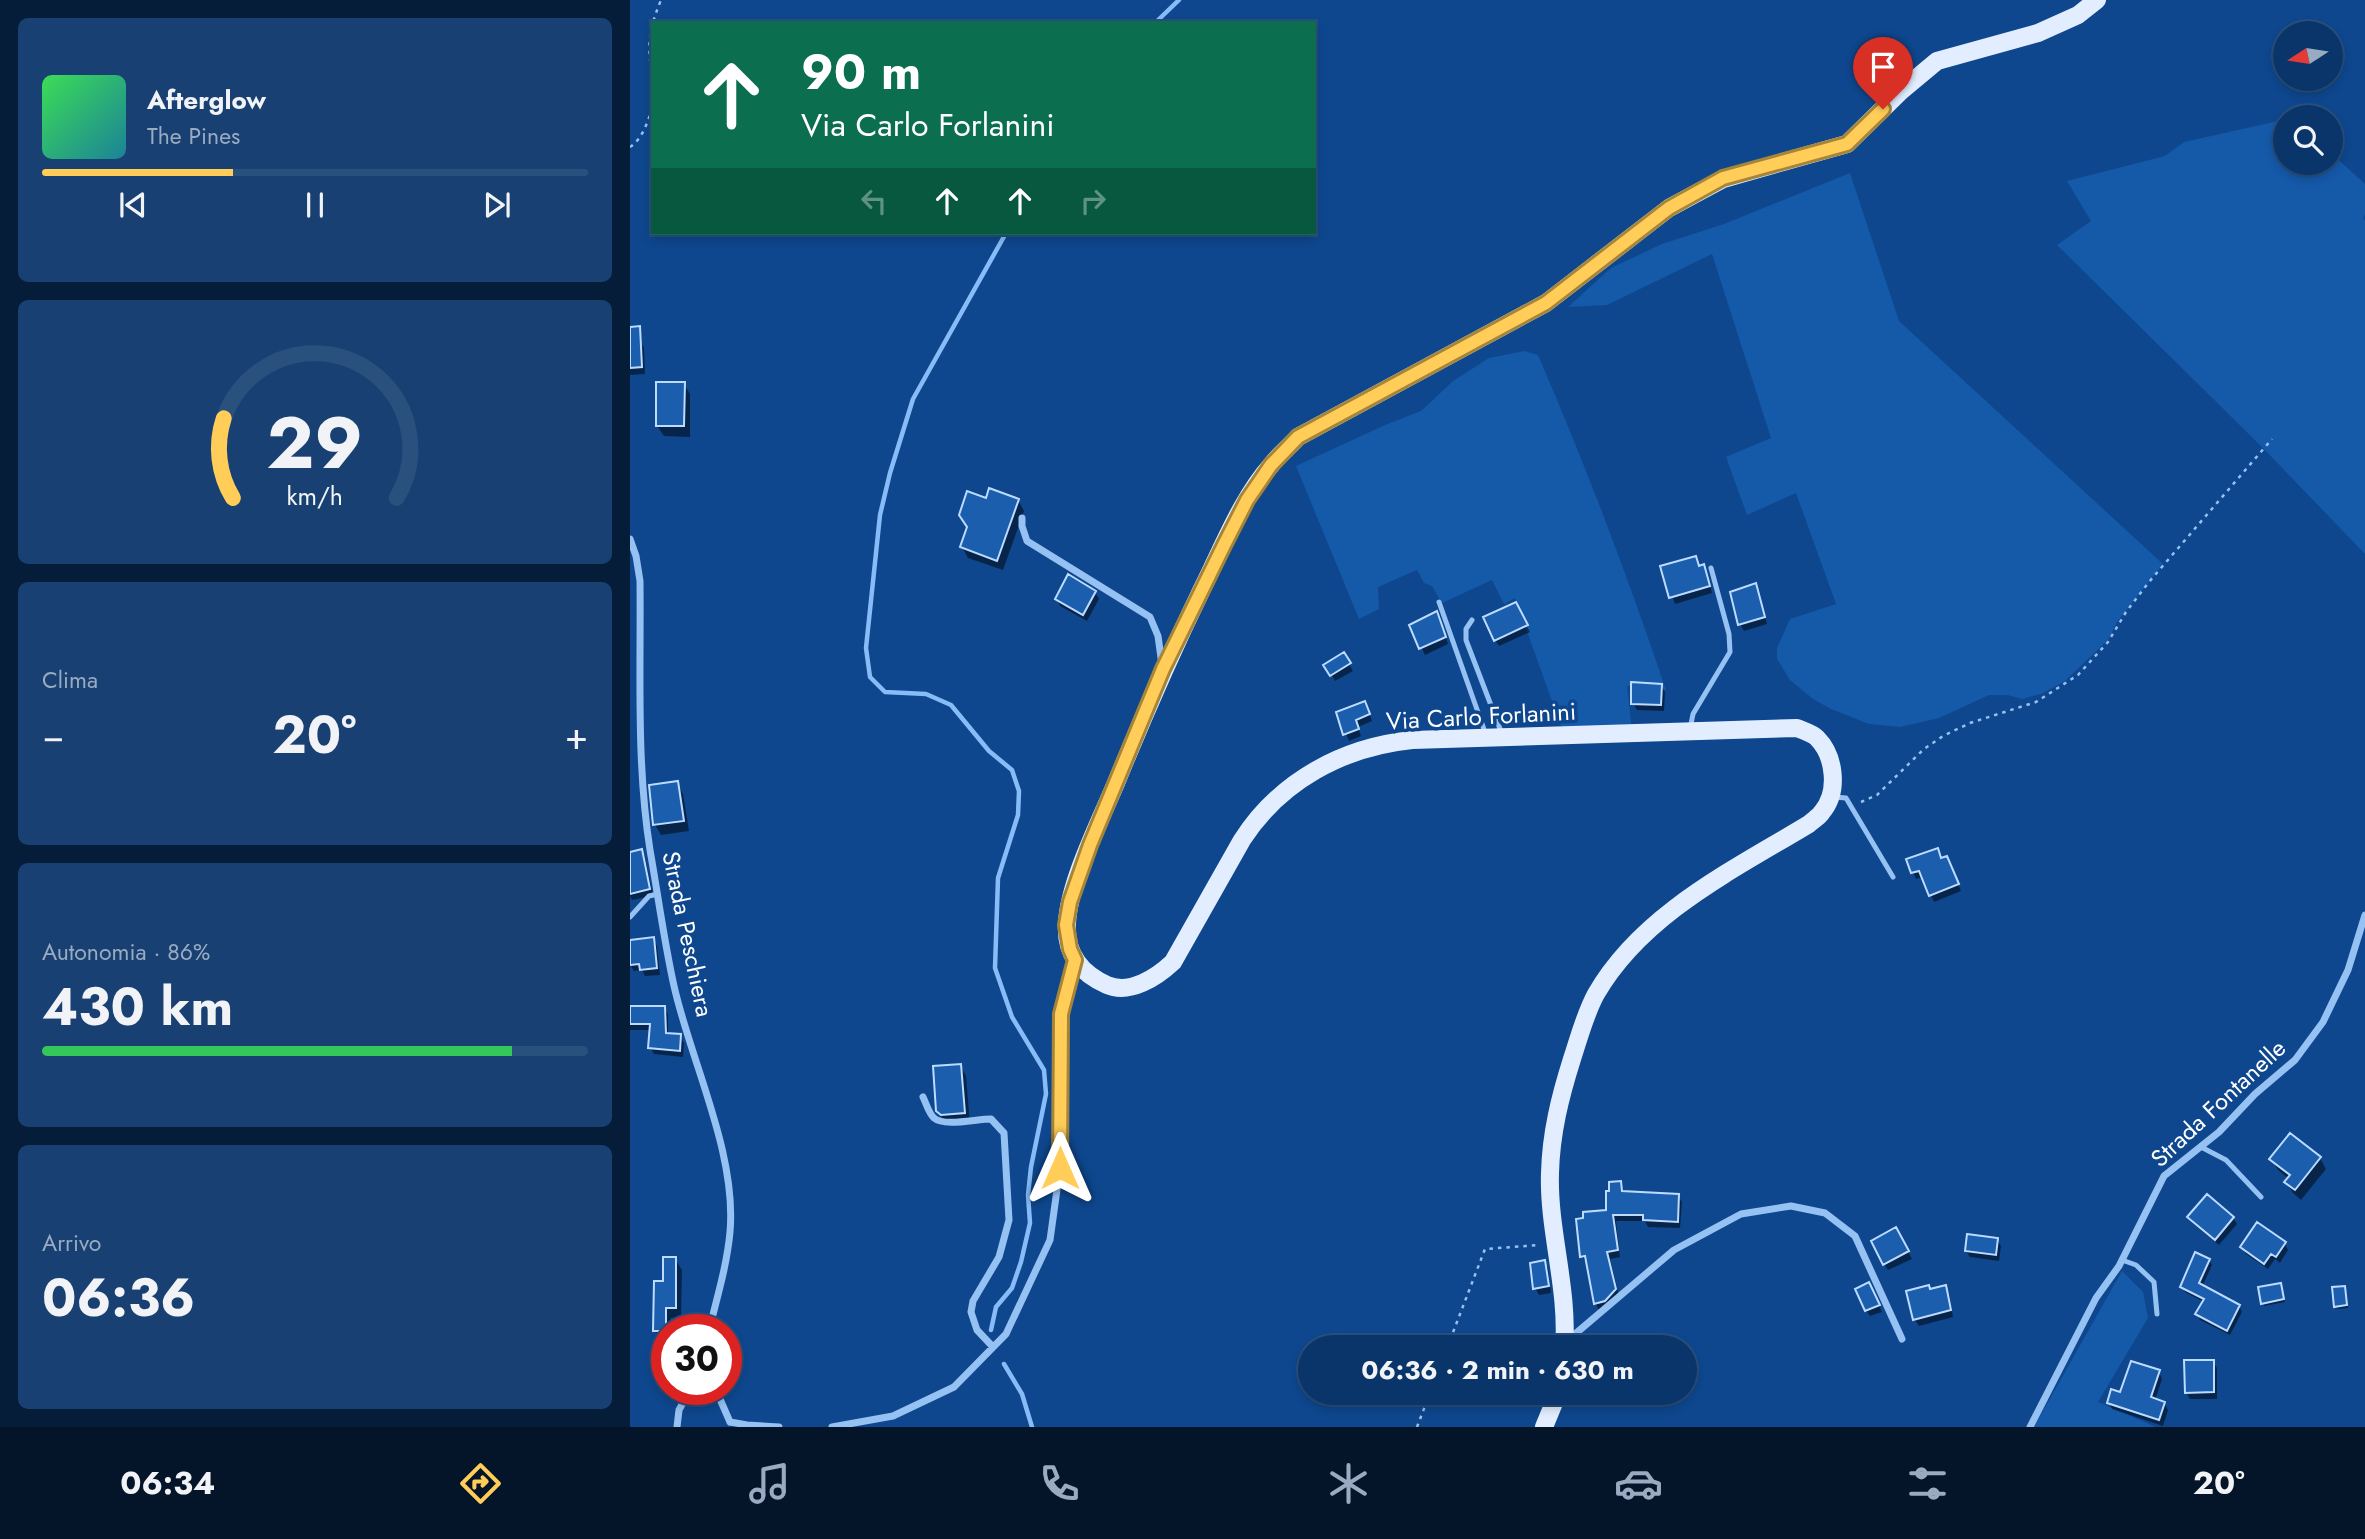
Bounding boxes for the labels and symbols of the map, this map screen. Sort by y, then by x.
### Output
north arrow [2273,21,2343,91]
pin [1853,37,1913,109]
street label: Via Carlo Forlanini [1385,694,1577,738]
street label: Strada Peschiera [653,848,723,1020]
street label: Strada Fontanelle [2143,1031,2293,1175]
position arrow [1023,1131,1097,1205]
speed limit sign: 30 [651,1314,742,1405]

